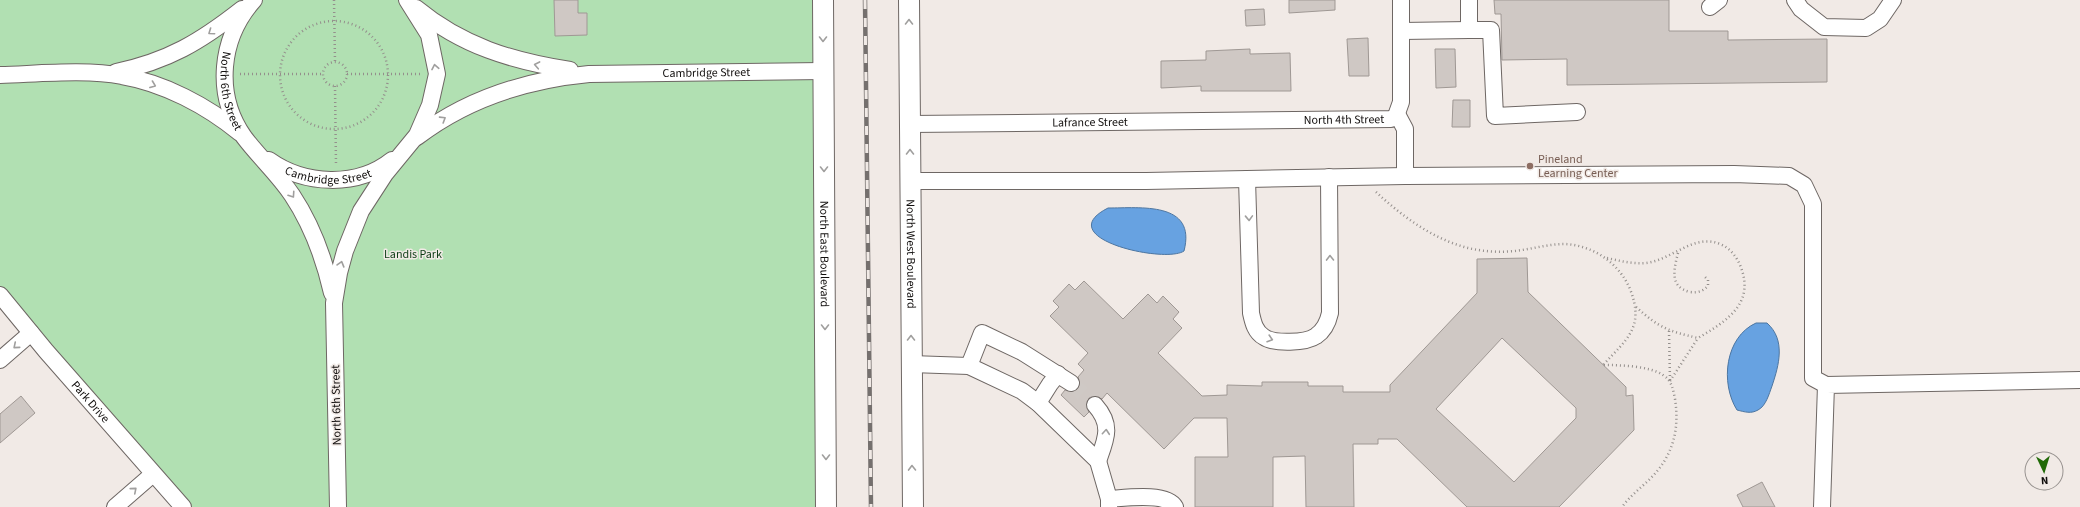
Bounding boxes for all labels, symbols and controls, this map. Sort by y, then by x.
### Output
one-way arrow [905,19,913,25]
one-way arrow [209,27,216,34]
one-way arrow [819,36,827,42]
street label: North 6th Street [216,50,246,134]
one-way arrow [534,61,540,69]
one-way arrow [432,64,440,70]
street label: Cambridge Street [662,64,750,82]
one-way arrow [150,81,157,89]
street label: North 4th Street [1304,111,1384,129]
street label: Lafrance Street [1052,114,1128,132]
one-way arrow [439,116,446,124]
one-way arrow [906,149,914,155]
place label: Pineland Learning Center [1538,151,1618,182]
marker: Pineland Learning Center [1525,161,1535,171]
street label: Cambridge Street [282,162,374,189]
one-way arrow [820,166,828,172]
one-way arrow [287,191,294,198]
street label: North West Boulevard [902,199,919,309]
street label: North East Boulevard [815,201,833,307]
one-way arrow [1244,215,1253,221]
park label: Landis Park [384,246,442,263]
one-way arrow [1326,255,1334,261]
one-way arrow [336,261,345,268]
one-way arrow [821,324,829,330]
one-way arrow [1266,334,1273,343]
one-way arrow [906,335,915,341]
one-way arrow [13,342,20,349]
street label: North 6th Street [327,365,346,445]
street label: Park Drive [67,377,113,427]
one-way arrow [1101,429,1110,435]
north arrow [2024,451,2064,491]
one-way arrow [822,454,830,460]
one-way arrow [908,465,916,471]
text: N [2040,473,2049,488]
one-way arrow [130,488,137,495]

